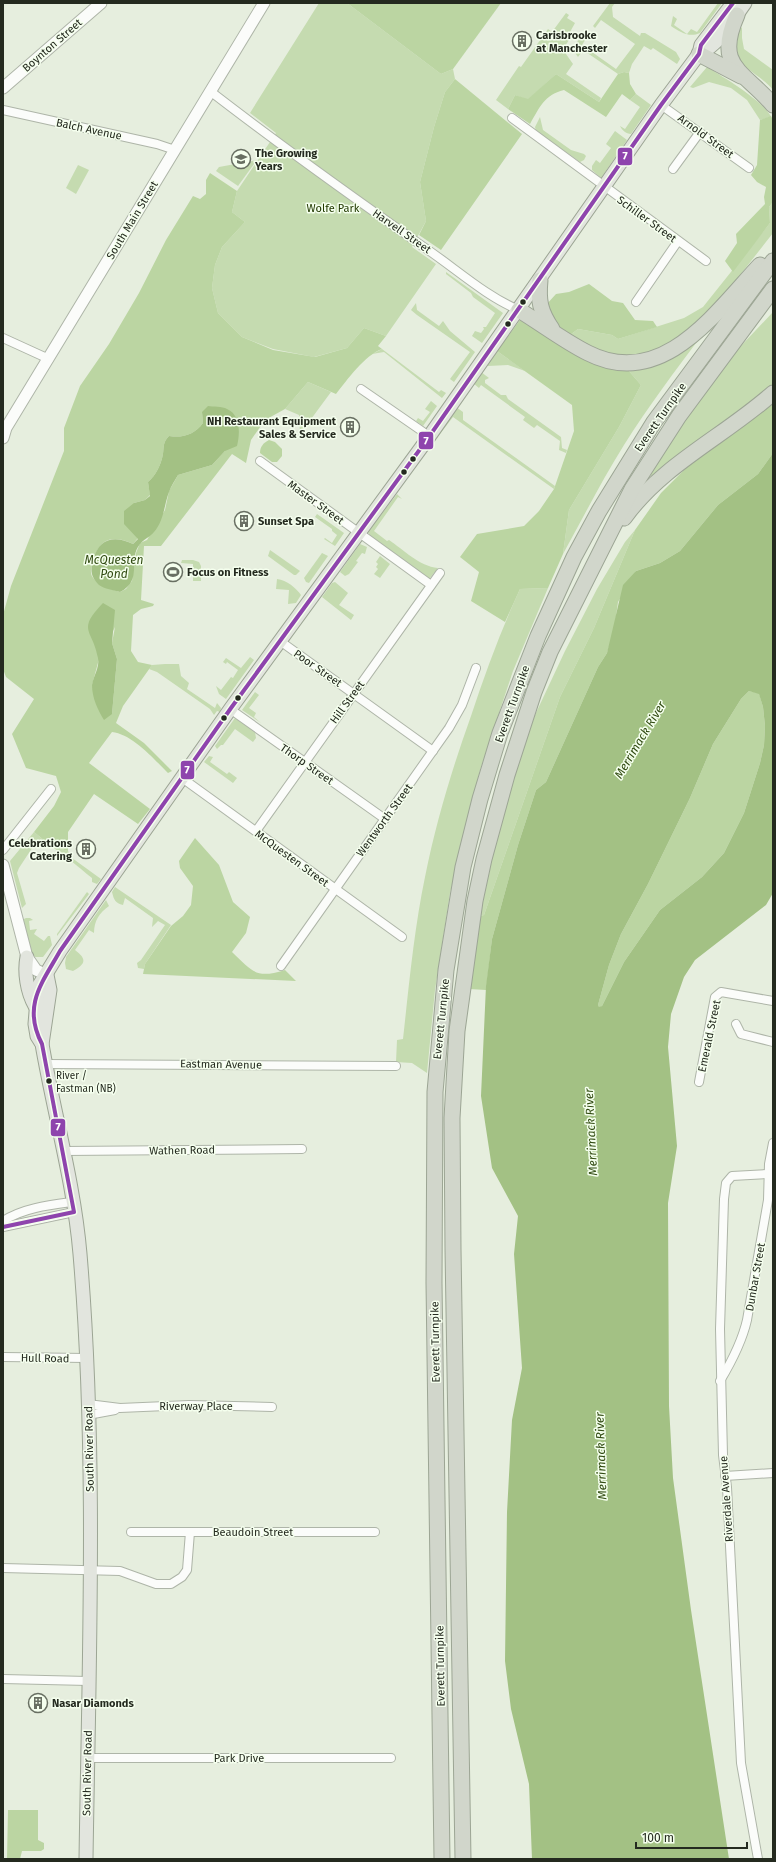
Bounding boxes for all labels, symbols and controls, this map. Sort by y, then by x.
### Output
street label: Boynton Street [20,16,85,75]
place label: Carisbrooke at Manchester [536,29,608,55]
building icon: Carisbrooke at Manchester [511,30,533,52]
street label: Arnold Street [675,112,736,161]
street label: Balch Avenue [55,116,123,143]
place label: The Growing Years [254,147,318,173]
line badge: 7 [617,147,633,166]
school or university icon: The Growing Years [230,148,252,170]
text: 7 [622,150,628,163]
street label: South Main Street [104,179,161,262]
street label: Schiller Street [614,194,679,245]
park label: Wolfe Park [307,202,360,215]
street label: Harvell Street [370,207,433,256]
unlabelled marker [518,297,528,307]
unlabelled marker [503,319,513,329]
street label: Everett Turnpike [632,380,689,454]
place label: NH Restaurant Equipment Sales & Service [207,415,337,441]
building icon: NH Restaurant Equipment Sales & Service [339,416,361,438]
line badge: 7 [418,431,434,450]
text: 7 [423,435,429,448]
unlabelled marker [408,454,418,464]
unlabelled marker [399,467,409,477]
street label: Master Street [285,478,346,527]
building icon: Sunset Spa [233,510,255,532]
place label: Sunset Spa [258,515,314,528]
water label: McQuesten Pond [85,553,144,581]
sports icon: Focus on Fitness [162,561,184,583]
place label: Focus on Fitness [187,566,269,579]
street label: Poor Street [291,647,344,690]
street label: Everett Turnpike [492,664,532,745]
street label: Hill Street [328,678,367,726]
unlabelled marker [233,693,243,703]
water label: Merrimack River [611,699,669,781]
unlabelled marker [219,713,229,723]
street label: Thorp Street [278,741,336,788]
line badge: 7 [180,760,195,780]
text: 7 [184,764,190,777]
street label: Wentworth Street [354,781,415,859]
street label: McQuesten Street [252,827,331,890]
place label: Celebrations Catering [8,837,73,863]
building icon: Celebrations Catering [75,838,97,860]
street label: Everett Turnpike [431,978,452,1060]
street label: Emerald Street [695,999,723,1073]
street label: Eastman Avenue [180,1057,262,1072]
place label: River / Fastman (NB) [56,1070,116,1095]
marker: River / Fastman (NB) [44,1076,54,1086]
water label: Merrimack River [582,1088,600,1176]
line badge: 7 [50,1118,66,1137]
text: 7 [55,1121,61,1134]
street label: Wathen Road [149,1143,215,1158]
street label: Dunbar Street [743,1242,768,1312]
street label: Everett Turnpike [428,1301,443,1383]
street label: Hull Road [21,1352,69,1365]
street label: Riverway Place [159,1400,233,1413]
street label: South River Road [82,1406,97,1492]
water label: Merrimack River [592,1412,610,1500]
street label: Riverdale Avenue [717,1456,736,1542]
street label: Beaudoin Street [213,1526,293,1539]
street label: Everett Turnpike [433,1625,448,1707]
building icon: Nasar Diamonds [27,1692,49,1714]
place label: Nasar Diamonds [52,1697,134,1710]
street label: South River Road [80,1730,95,1816]
street label: Park Drive [214,1752,264,1765]
scale bar [636,1824,747,1850]
text: 100 m [642,1831,674,1845]

